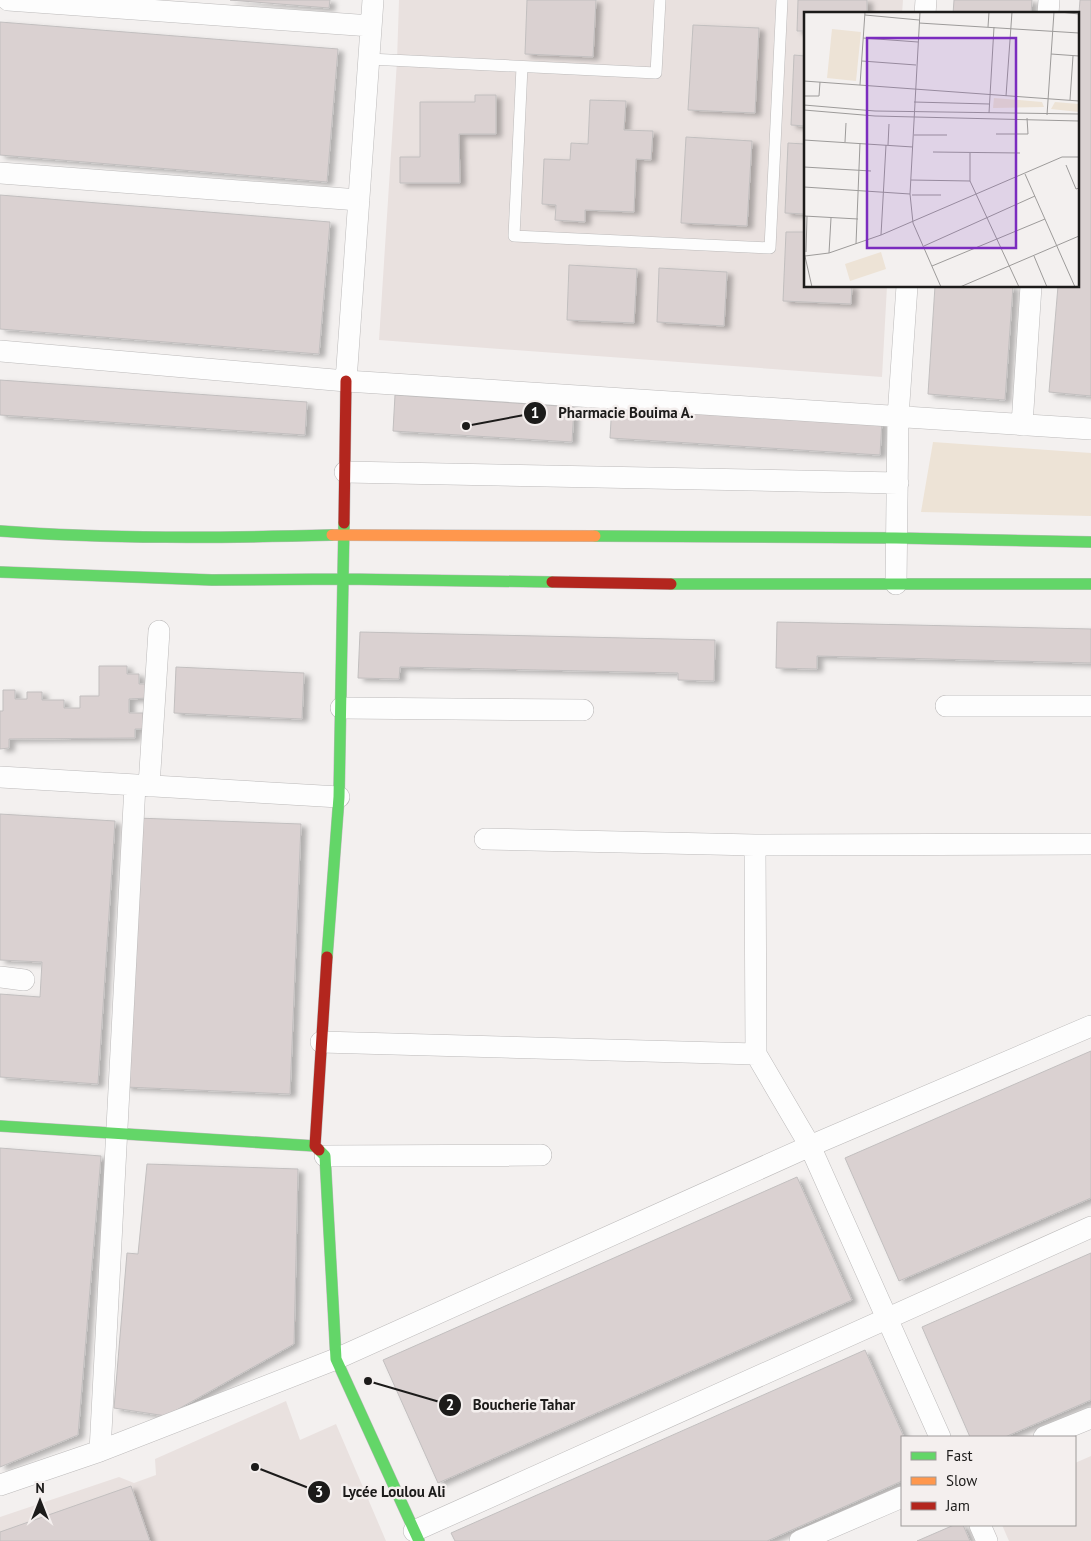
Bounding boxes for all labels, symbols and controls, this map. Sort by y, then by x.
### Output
inset map [804,12,1078,288]
callout: Pharmacie Bouima A. [522,398,704,428]
text: 1 [531,403,539,422]
text: Pharmacie Bouima A. [558,403,694,422]
callout: Boucherie Tahar [438,1390,586,1420]
text: 2 [446,1395,454,1414]
text: Boucherie Tahar [473,1395,576,1414]
legend [901,1436,1076,1526]
text: Fast [946,1446,973,1465]
text: Slow [946,1471,977,1490]
north arrow [15,1476,65,1526]
callout: Lycée Loulou Ali [307,1477,456,1507]
text: N [35,1479,45,1497]
text: 3 [315,1482,323,1501]
text: Lycée Loulou Ali [342,1482,446,1501]
text: Jam [945,1496,970,1515]

